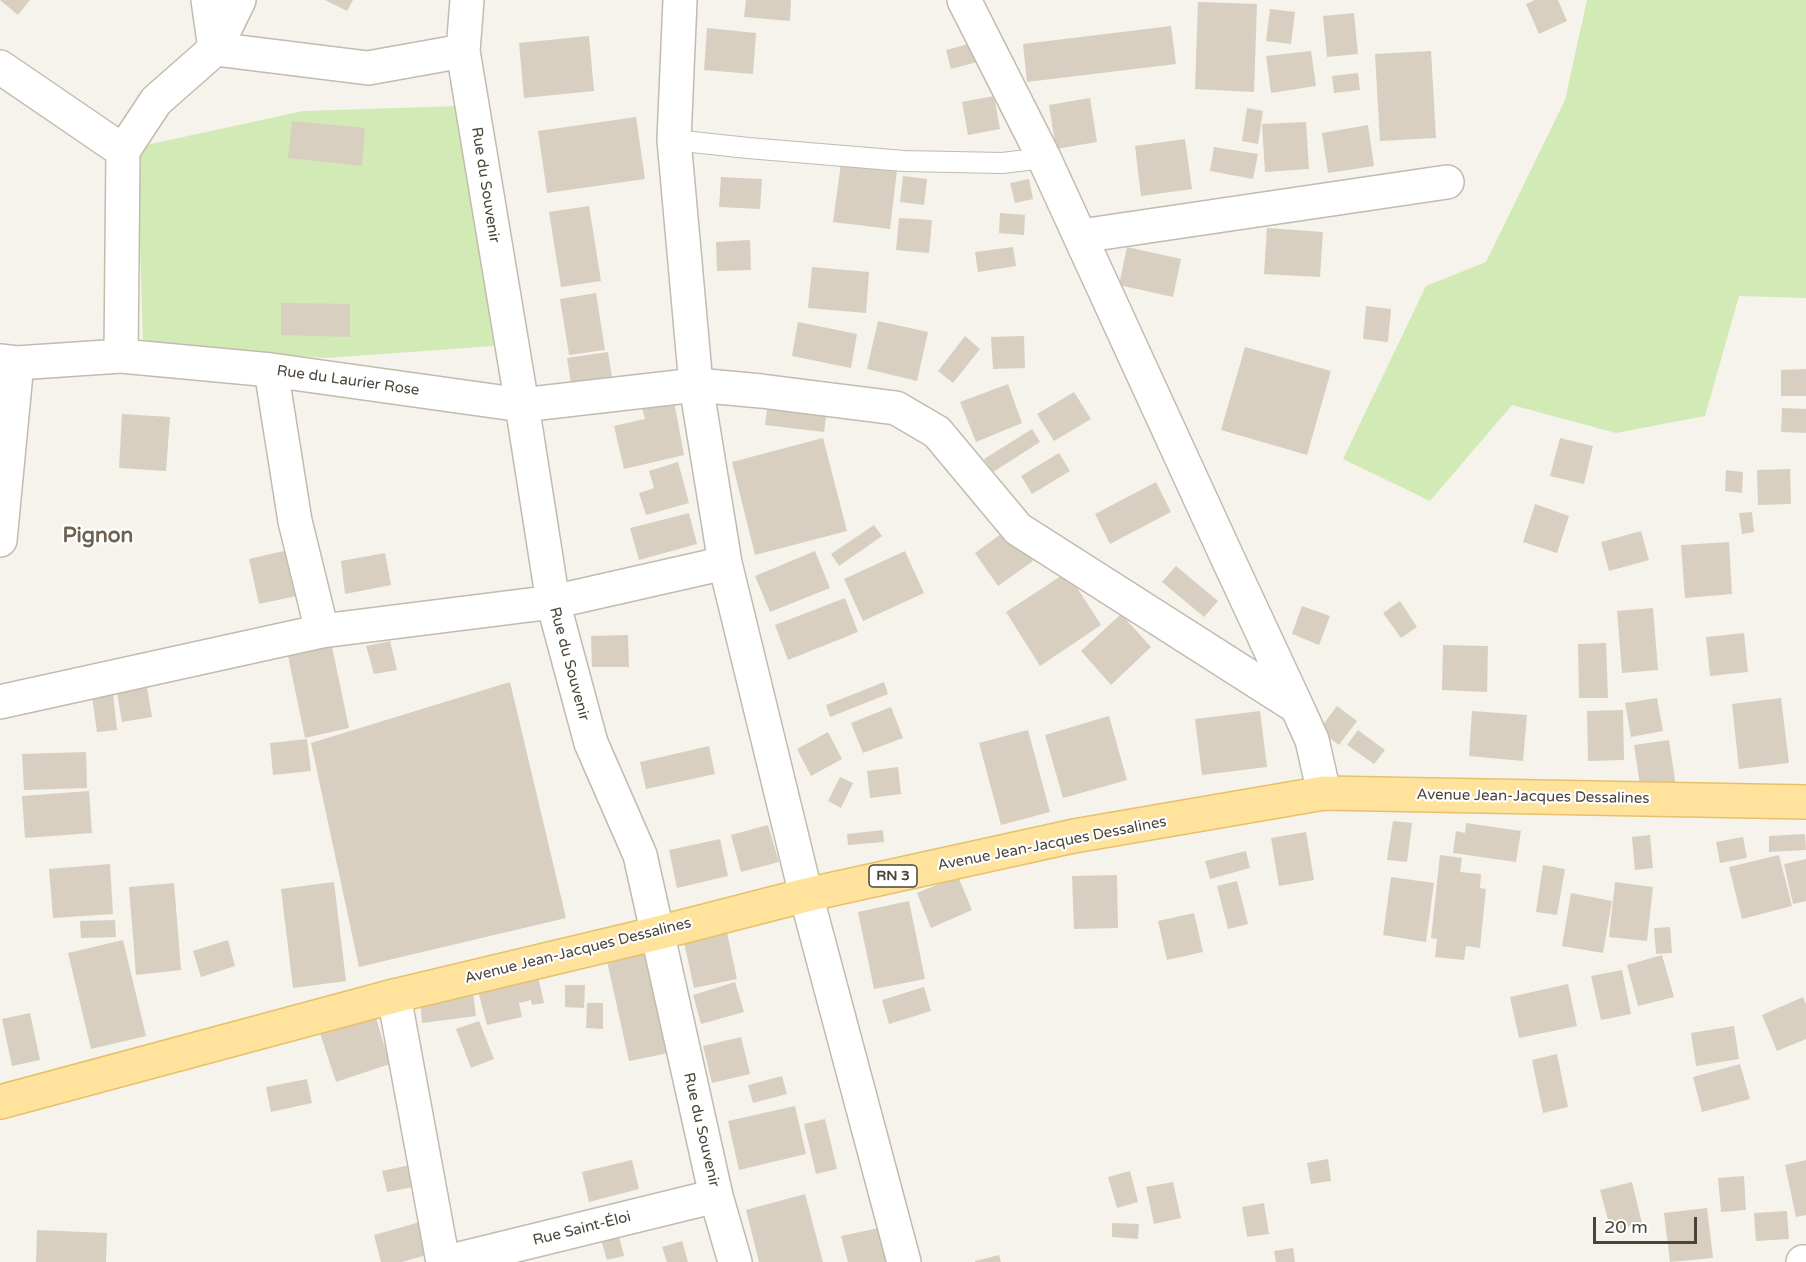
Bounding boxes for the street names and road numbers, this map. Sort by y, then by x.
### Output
street label: Rue du Souvenir [467,126,503,244]
street label: Rue du Laurier Rose [275,362,421,400]
street label: Rue du Souvenir [545,605,593,723]
street label: Avenue Jean-Jacques Dessalines [1416,786,1650,808]
street label: Avenue Jean-Jacques Dessalines [936,813,1168,875]
road number: RN 3 [869,865,917,887]
street label: Avenue Jean-Jacques Dessalines [463,914,693,988]
street label: Rue du Souvenir [679,1071,723,1189]
street label: Rue Saint-Éloi [531,1208,633,1250]

